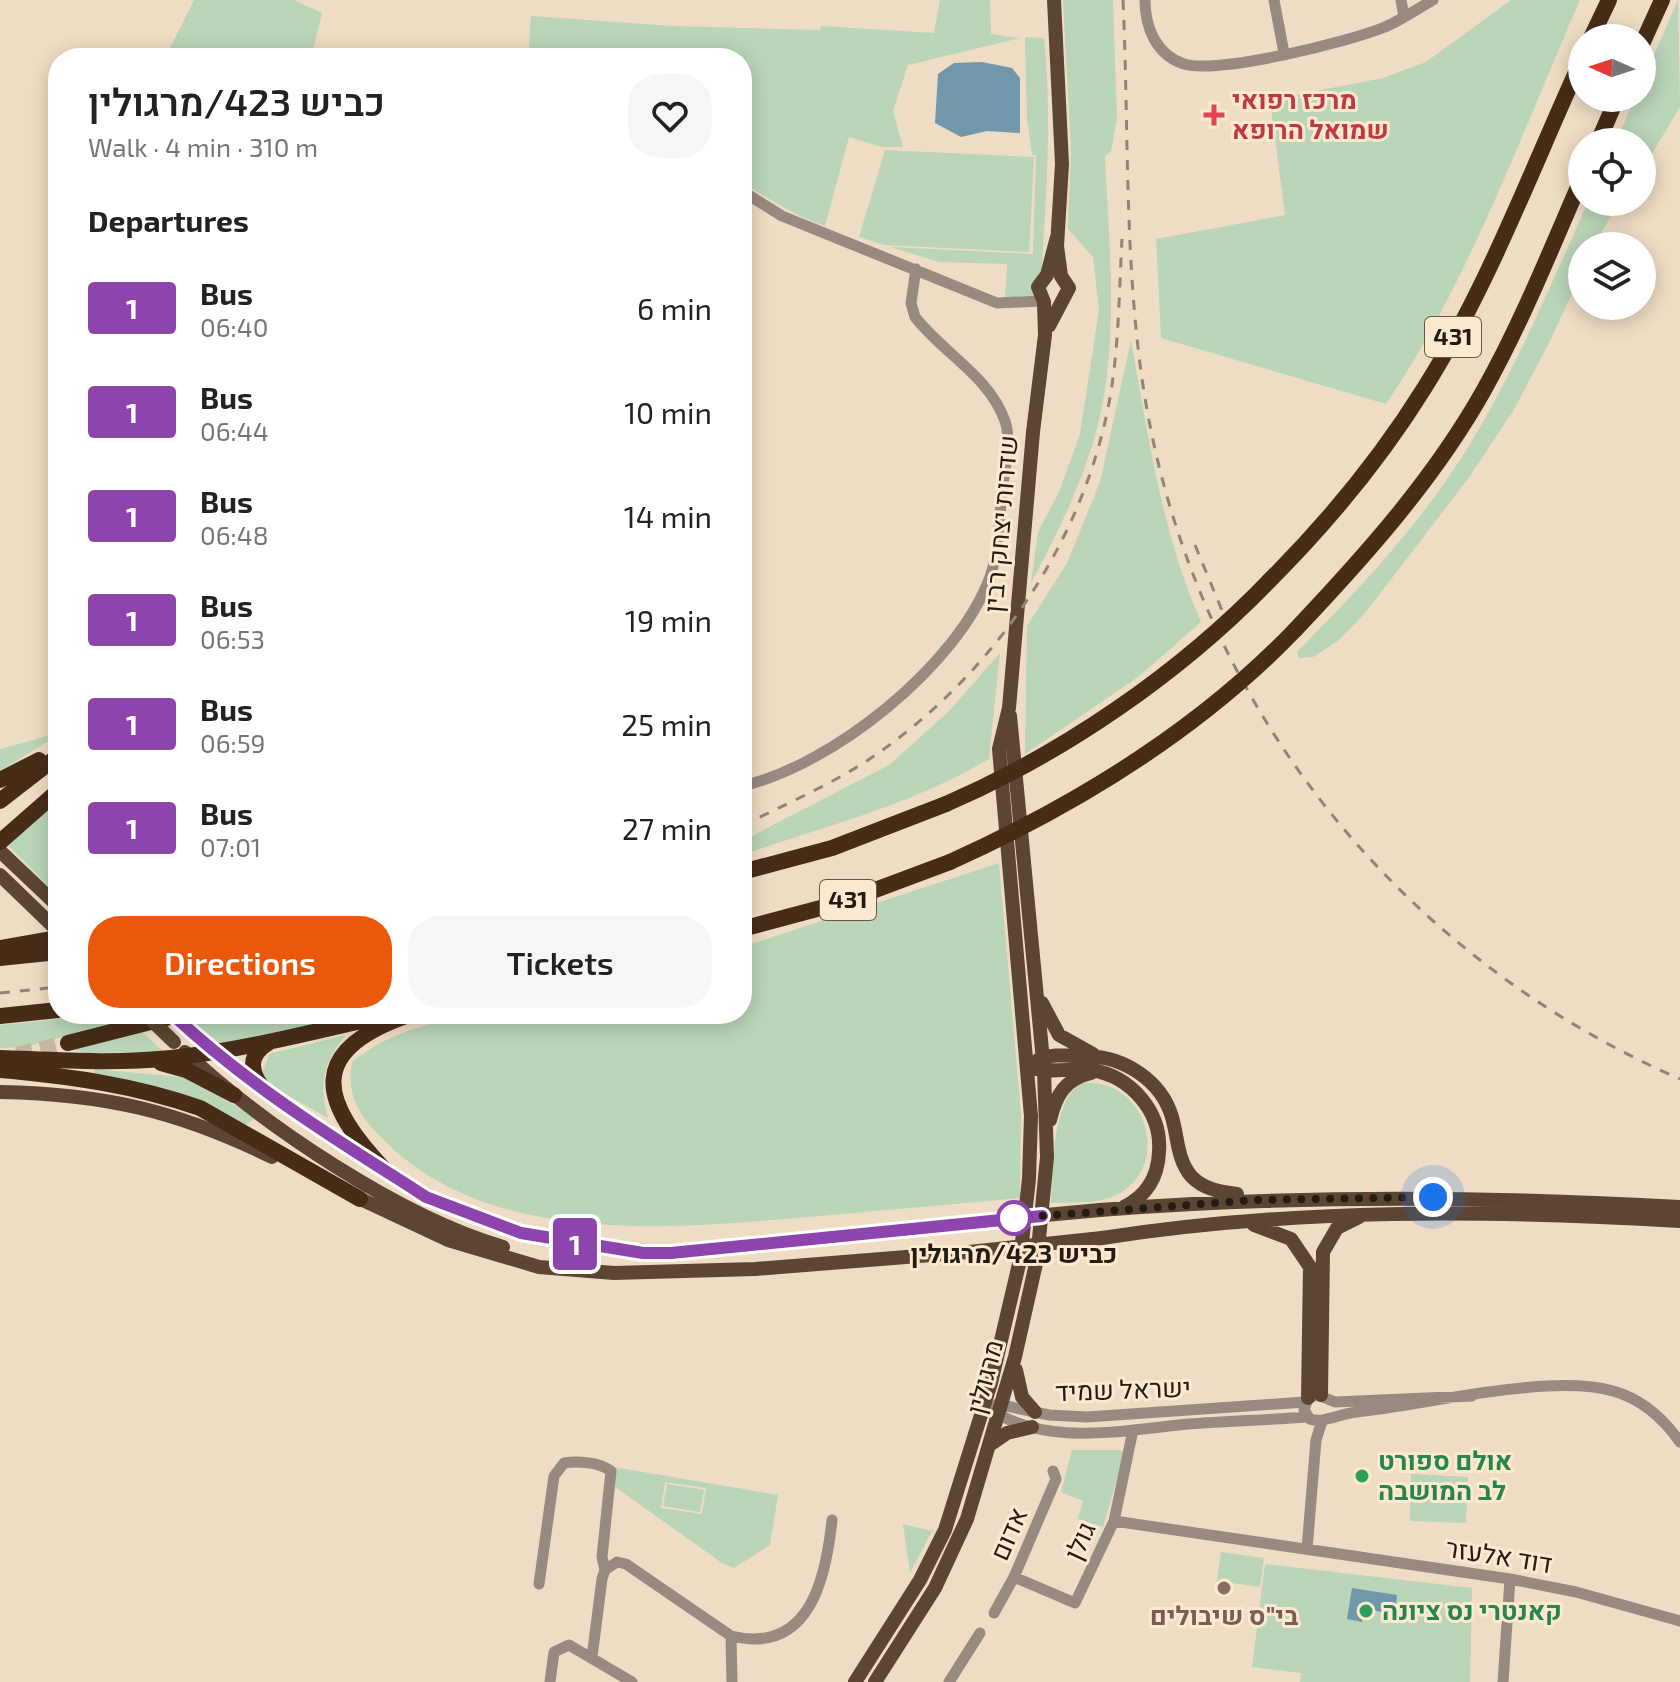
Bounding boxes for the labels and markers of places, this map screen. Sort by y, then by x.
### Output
place label: מרכז רפואי שמואל הרופא [1232,83,1389,144]
marker: מרכז רפואי שמואל הרופא [1203,104,1225,126]
marker: כביש 423/מרגולין [997,1201,1031,1235]
place label: כביש 423/מרגולין [911,1237,1117,1268]
place label: אולם ספורט לב המושבה [1378,1444,1512,1505]
marker: אולם ספורט לב המושבה [1353,1467,1371,1485]
marker: בי"ס שיבולים [1215,1579,1233,1597]
place label: קאנטרי נס ציונה [1382,1594,1562,1625]
place label: בי"ס שיבולים [1150,1599,1298,1630]
marker: קאנטרי נס ציונה [1357,1602,1375,1620]

